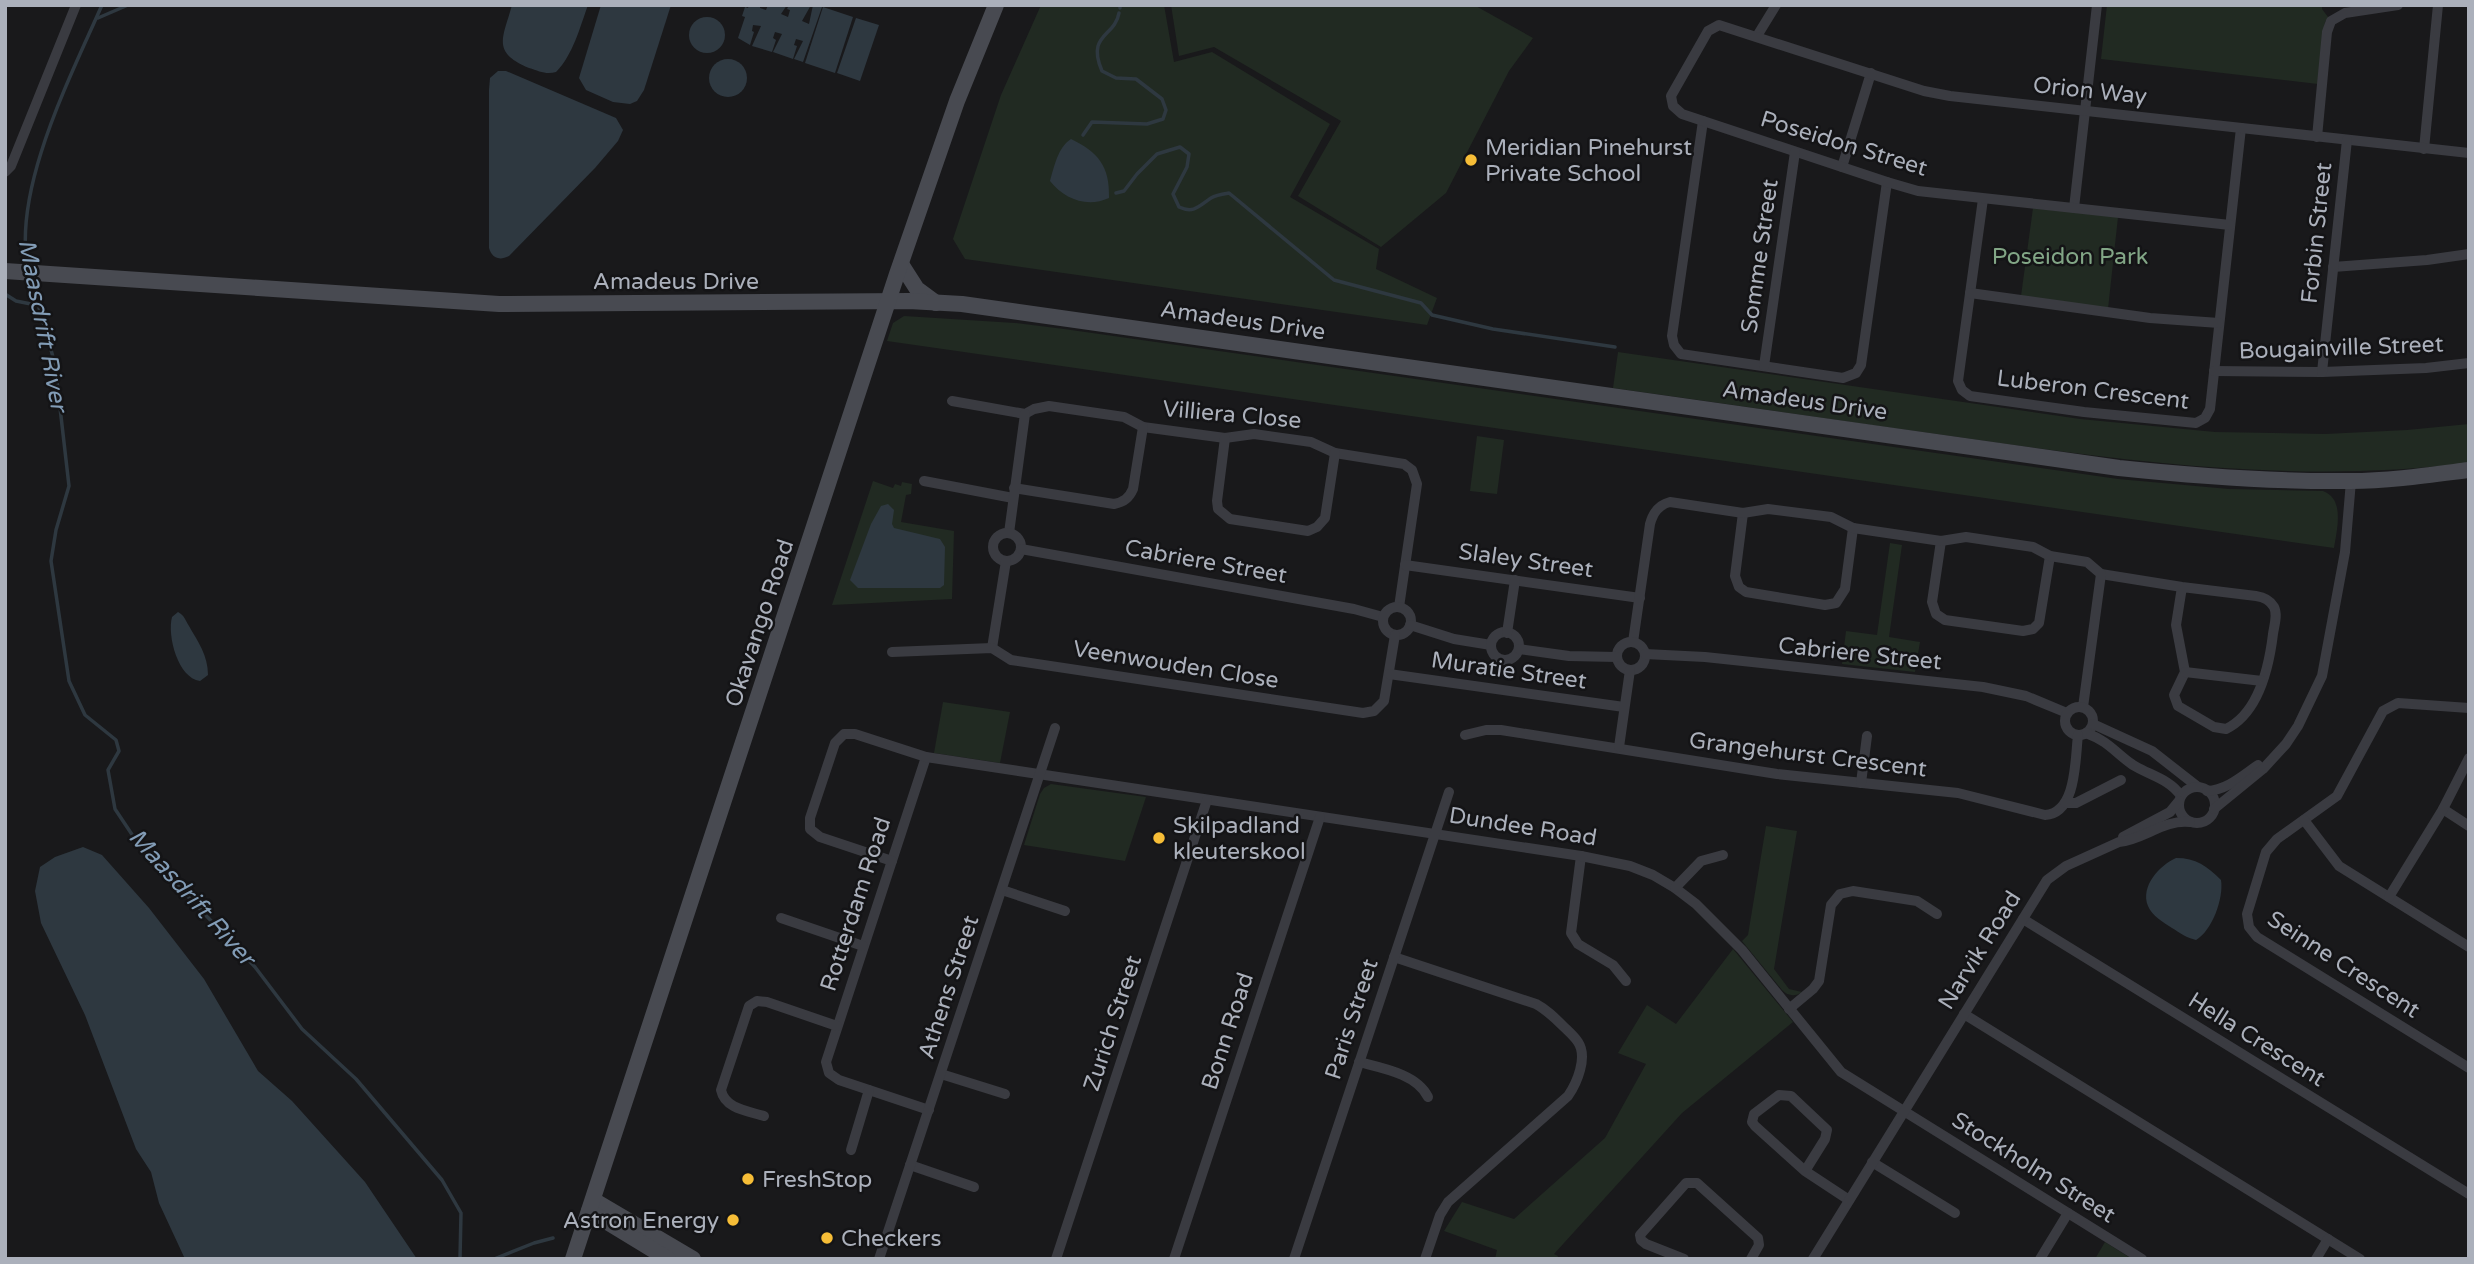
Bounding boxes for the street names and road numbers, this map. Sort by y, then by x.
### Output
street label: Orion Way [2032,71,2148,111]
street label: Poseidon Street [1757,105,1931,183]
street label: Forbin Street [2296,161,2338,305]
street label: Somme Street [1735,177,1785,335]
street label: Amadeus Drive [593,268,759,296]
street label: Amadeus Drive [1159,296,1327,346]
street label: Bougainville Street [2238,330,2444,366]
street label: Luberon Crescent [1995,364,2191,416]
street label: Amadeus Drive [1721,376,1889,426]
street label: Villiera Close [1161,395,1302,435]
street label: Cabriere Street [1123,534,1289,590]
street label: Okavango Road [720,536,800,711]
street label: Slaley Street [1457,538,1595,584]
street label: Cabriere Street [1777,631,1943,677]
street label: Veenwouden Close [1071,635,1281,695]
street label: Muratie Street [1429,646,1589,696]
street label: Grangehurst Crescent [1687,727,1928,783]
street label: Dundee Road [1447,801,1599,853]
street label: Rotterdam Road [815,814,897,995]
street label: Narvik Road [1932,886,2027,1015]
street label: Seinne Crescent [2262,905,2425,1025]
street label: Athens Street [913,912,985,1063]
street label: Zurich Street [1078,952,1148,1095]
street label: Paris Street [1319,955,1385,1083]
street label: Bonn Road [1196,969,1260,1093]
street label: Hella Crescent [2183,987,2330,1093]
street label: Stockholm Street [1946,1106,2121,1230]

